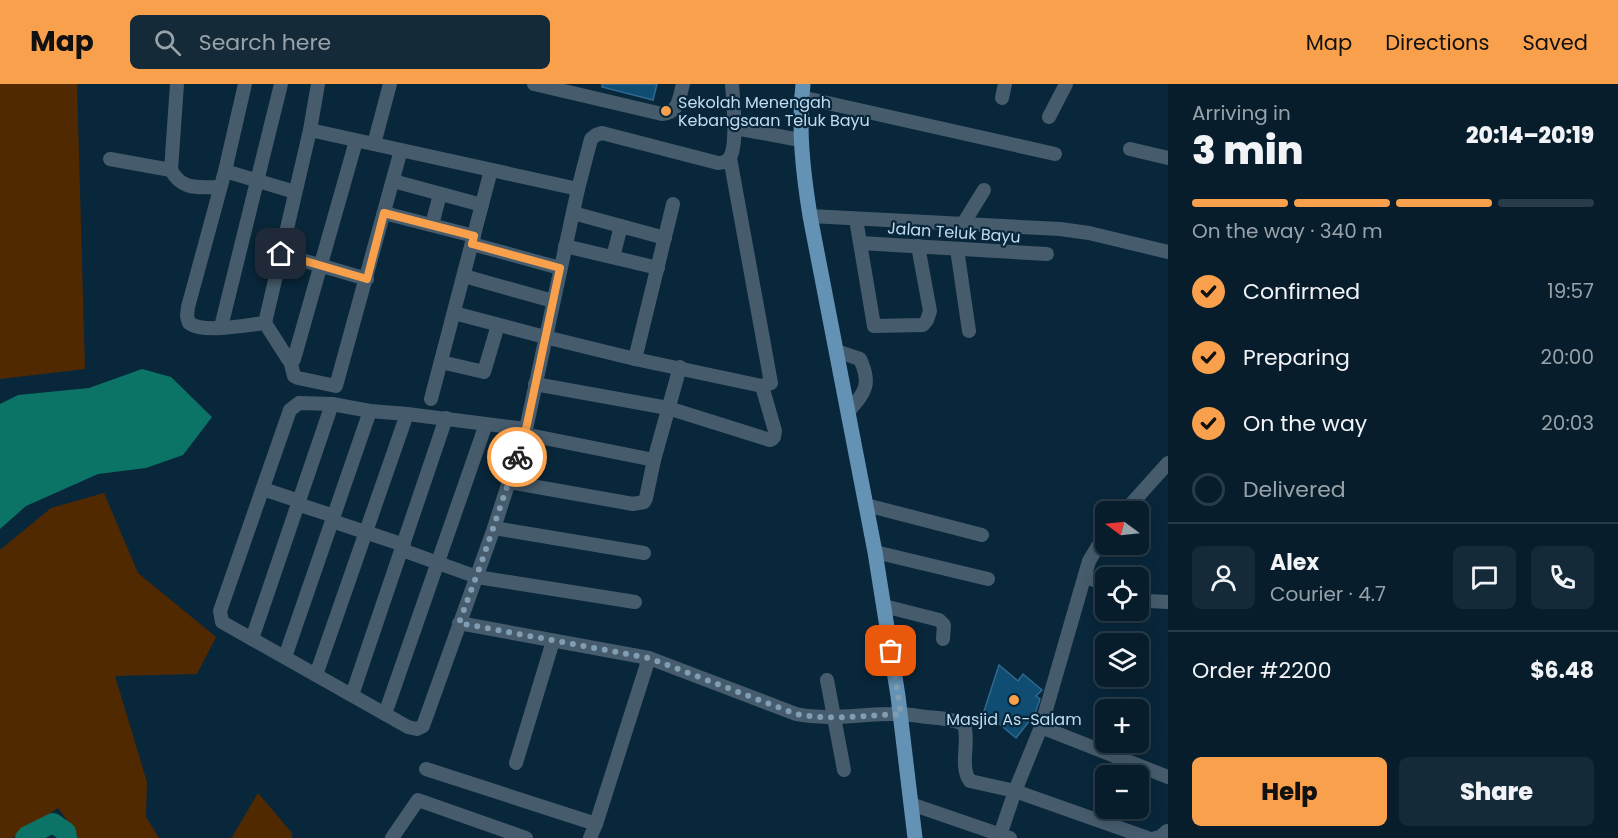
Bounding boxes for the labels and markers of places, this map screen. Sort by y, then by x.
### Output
place label: Sekolah Menengah Kebangsaan Teluk Bayu [678,91,870,132]
marker: Sekolah Menengah Kebangsaan Teluk Bayu [659,104,673,118]
pin [255,228,306,279]
pin [865,625,916,676]
marker: Masjid As-Salam [1007,693,1021,707]
place label: Masjid As-Salam [946,708,1082,731]

